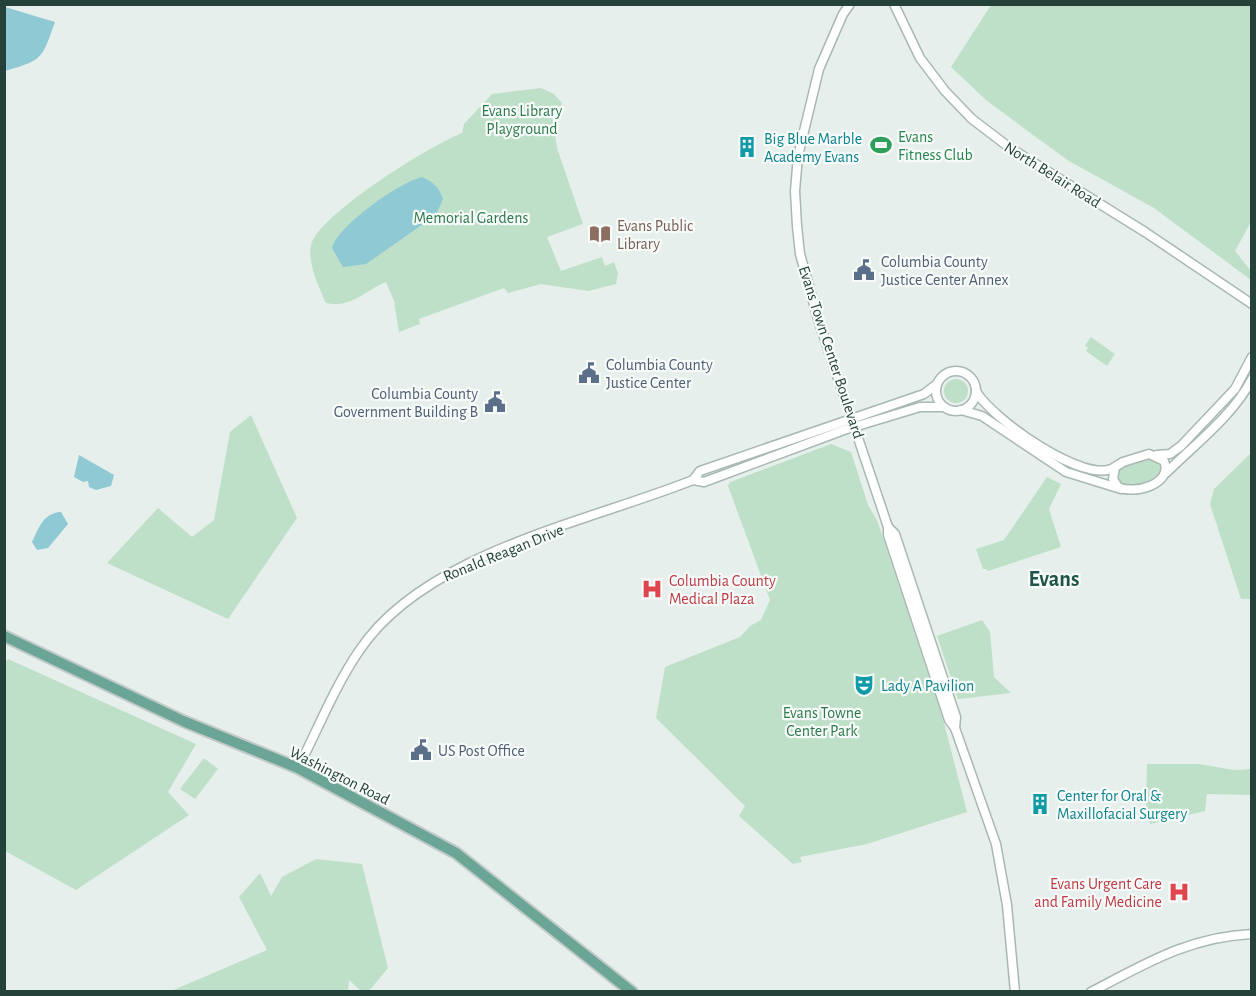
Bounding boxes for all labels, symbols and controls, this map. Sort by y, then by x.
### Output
park label: Evans Library Playground [482,103,563,138]
place label: Evans Fitness Club [898,129,973,163]
place label: Big Blue Marble Academy Evans [764,131,862,166]
sports icon: Evans Fitness Club [869,133,893,157]
building icon: Big Blue Marble Academy Evans [735,135,759,159]
street label: North Belair Road [1002,139,1103,211]
park label: Memorial Gardens [414,210,529,226]
place label: Evans Public Library [617,218,693,253]
library icon: Evans Public Library [588,222,612,246]
place label: Columbia County Justice Center Annex [881,254,1009,288]
public building icon: Columbia County Justice Center Annex [852,258,876,282]
street label: Evans Town Center Boulevard [796,264,867,441]
place label: Columbia County Justice Center [606,357,713,391]
public building icon: Columbia County Justice Center [577,361,601,385]
place label: Columbia County Government Building B [334,386,478,420]
public building icon: Columbia County Government Building B [483,390,507,414]
street label: Ronald Reagan Drive [441,521,566,584]
district label: Evans [1029,568,1079,590]
place label: Columbia County Medical Plaza [669,573,776,607]
hospital icon: Columbia County Medical Plaza [640,577,664,601]
theatre icon: Lady A Pavilion [852,673,876,697]
place label: Lady A Pavilion [881,678,974,695]
park label: Evans Towne Center Park [783,705,861,739]
public building icon: US Post Office [409,738,433,762]
place label: US Post Office [438,743,525,759]
street label: Washington Road [287,744,392,808]
place label: Center for Oral & Maxillofacial Surgery [1057,788,1187,823]
building icon: Center for Oral & Maxillofacial Surgery [1028,792,1052,816]
place label: Evans Urgent Care and Family Medicine [1034,876,1162,911]
hospital icon: Evans Urgent Care and Family Medicine [1167,880,1191,904]

